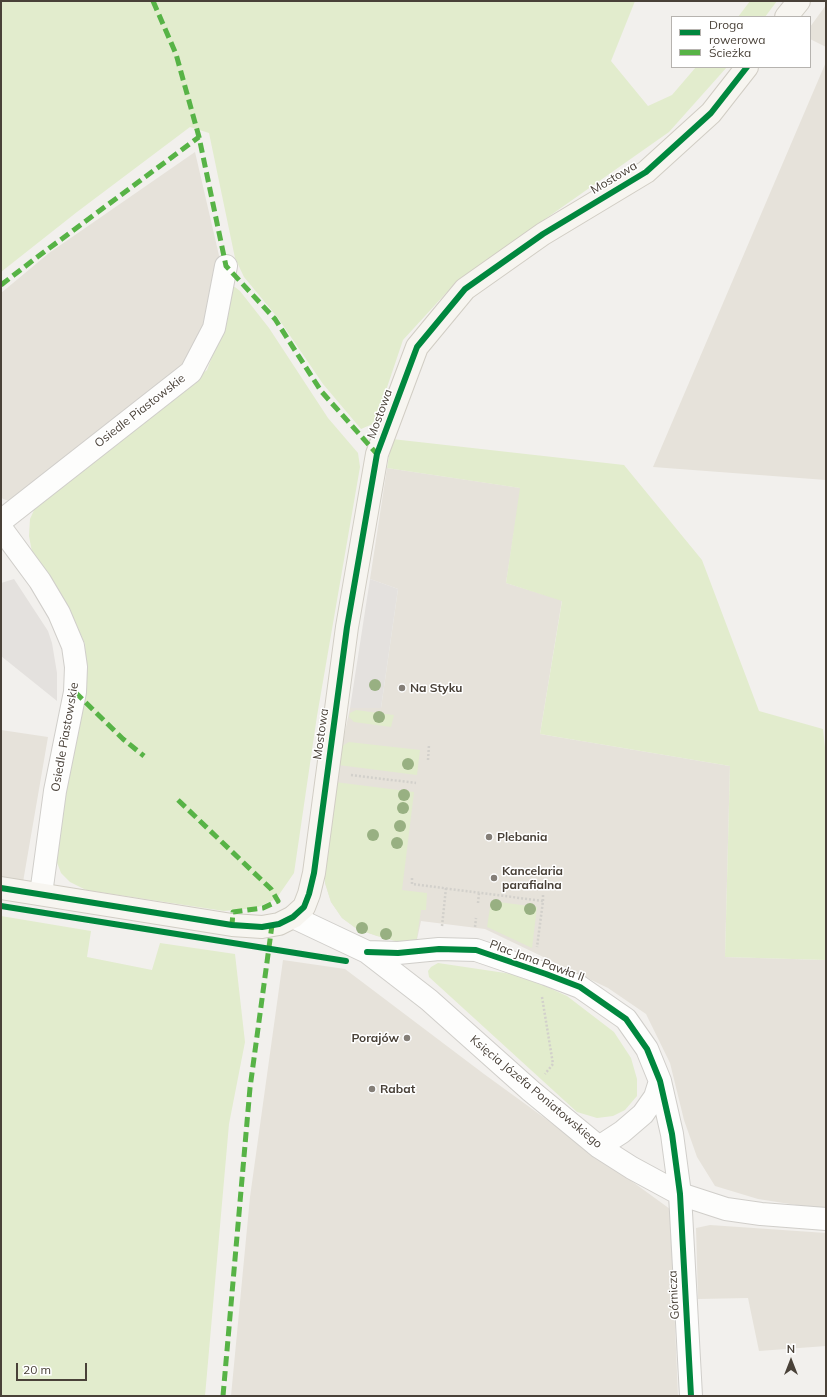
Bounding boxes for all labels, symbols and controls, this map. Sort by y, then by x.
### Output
legend [671,16,811,68]
text: Droga rowerowa [709,17,765,47]
text: Ścieżka [709,45,751,60]
street label: Mostowa [588,159,640,197]
street label: Osiedle Piastowskie [92,371,188,451]
street label: Mostowa [364,387,396,441]
street label: Osiedle Piastowskie [48,681,82,793]
place label: Na Styku [410,681,462,695]
marker: Na Styku [397,683,407,693]
street label: Mostowa [310,708,332,760]
place label: Plebania [497,830,547,844]
marker: Plebania [484,832,494,842]
place label: Kancelaria parafialna [502,864,563,892]
marker: Kancelaria parafialna [489,873,499,883]
street label: Plac Jana Pawła II [488,937,586,985]
place label: Porajów [351,1031,399,1045]
marker: Porajów [402,1033,412,1043]
street label: Księcia Józefa Poniatowskiego [467,1033,605,1151]
place label: Rabat [380,1082,415,1096]
marker: Rabat [367,1084,377,1094]
street label: Górnicza [666,1270,682,1320]
north arrow [771,1341,811,1381]
text: N [787,1342,795,1356]
scale bar [18,1355,89,1381]
text: 20 m [23,1362,51,1377]

